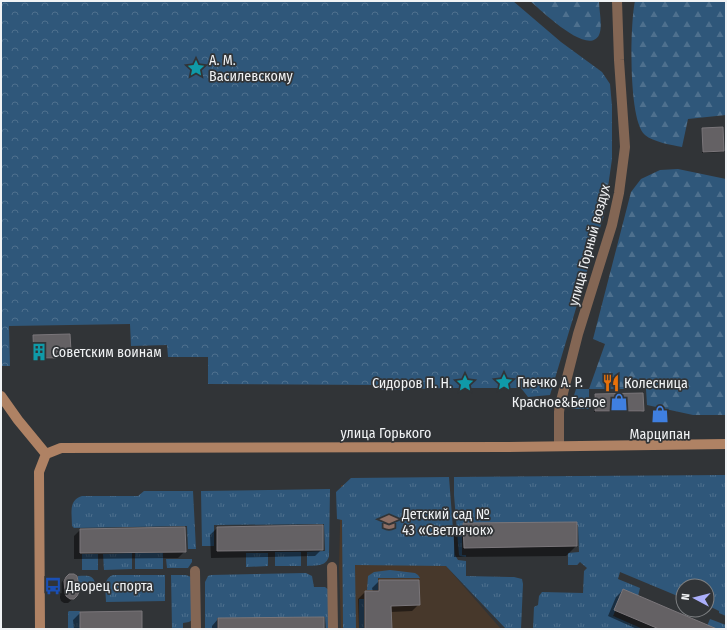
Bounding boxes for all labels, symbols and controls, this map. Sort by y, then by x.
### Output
place label: А. М. Василевскому [209,52,293,85]
place icon: А. М. Василевскому [186,58,206,78]
street label: улица Горный воздух [565,182,614,308]
building icon: Советским воинам [29,342,49,362]
place label: Советским воинам [52,344,162,361]
place icon: Гнечко А. Р. [494,372,514,392]
place icon: Сидоров П. Н. [455,373,475,393]
restaurant icon: Колесница [601,373,621,393]
place label: Гнечко А. Р. [517,374,583,391]
place label: Сидоров П. Н. [372,375,452,392]
place label: Колесница [624,375,688,392]
shop icon: Красное&Белое [609,392,629,412]
place label: Красное&Белое [512,394,606,411]
shop icon: Марципан [650,404,670,424]
street label: улица Горького [341,425,431,442]
place label: Марципан [630,426,690,443]
place label: Детский сад № 43 «Светлячок» [401,506,494,539]
school or university icon: Детский сад № 43 «Светлячок» [379,512,399,532]
bus stop icon: Дворец спорта [43,576,63,596]
place label: Дворец спорта [65,578,153,595]
north arrow [675,578,715,618]
text: N [679,593,692,601]

